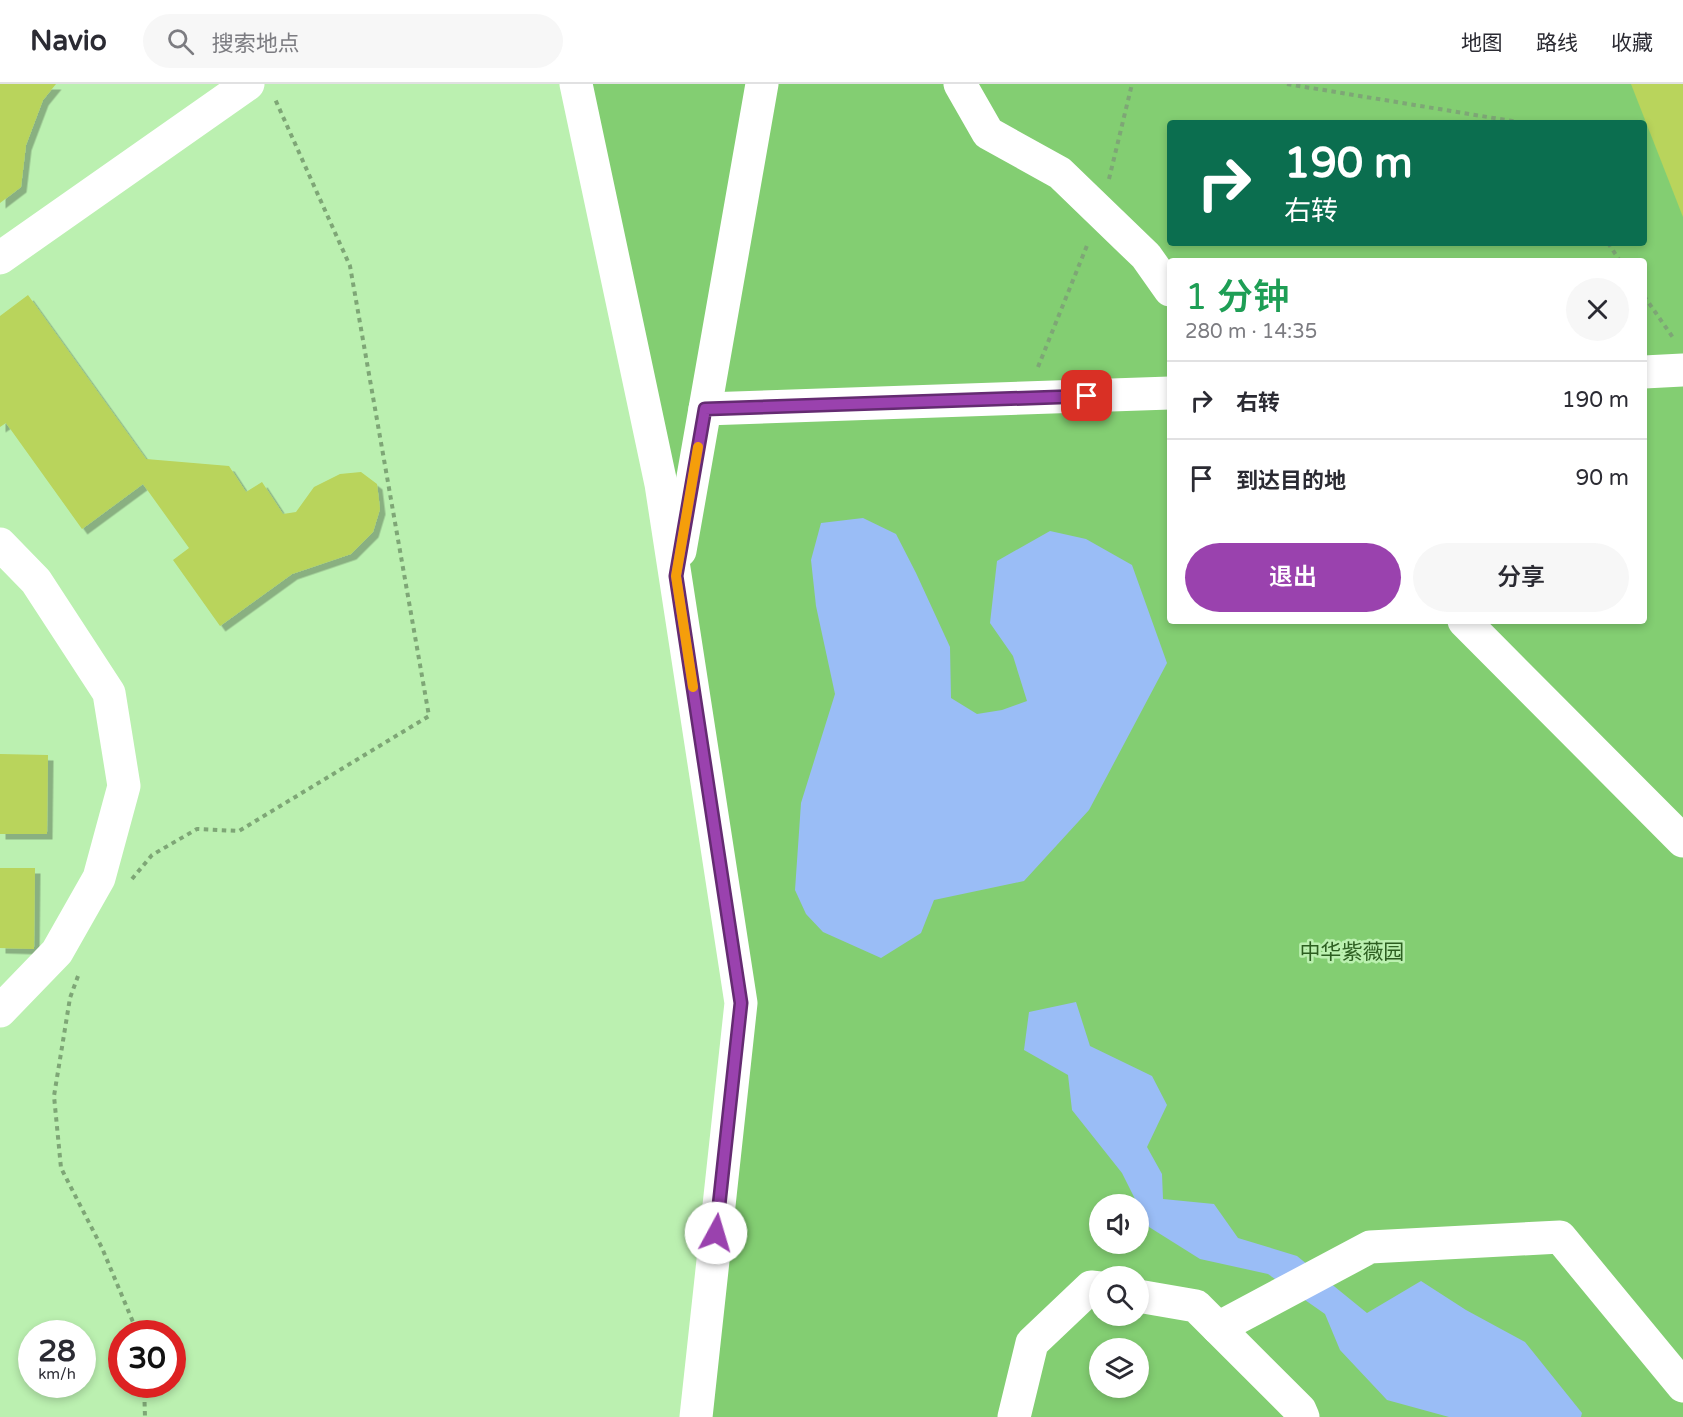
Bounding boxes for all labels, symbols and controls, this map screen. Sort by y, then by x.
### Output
search box [143,14,563,68]
text: Navio [30,24,107,58]
icon: search [164,25,197,58]
text: 搜索地点 [212,31,300,57]
text: 地图 [1461,31,1503,56]
text: 路线 [1536,31,1578,56]
text: 收藏 [1611,31,1653,56]
text: 190 m [1284,138,1413,189]
icon: right [1185,144,1263,222]
text: 右转 [1284,195,1338,228]
text: 1 分钟 [1185,276,1289,319]
button: close [1566,278,1629,341]
text: 280 m · 14:35 [1185,320,1317,344]
pin [1061,370,1112,421]
icon: arrive [1070,379,1103,412]
icon: right [1185,384,1218,417]
text: 190 m [1562,387,1629,413]
text: 右转 [1236,390,1280,416]
icon: arrive [1185,462,1218,495]
text: 90 m [1575,465,1629,491]
text: 到达目的地 [1236,468,1346,494]
button: 退出 [1185,543,1401,612]
button: 分享 [1413,543,1629,612]
park label: 中华紫薇园 [1300,940,1405,965]
map controls [1089,1194,1149,1398]
button: sound [1089,1194,1149,1254]
position arrow [684,1201,748,1265]
button: search [1089,1266,1149,1326]
speed limit sign: 30 [108,1320,186,1398]
text: 28 [38,1333,76,1370]
button: layers [1089,1338,1149,1398]
text: km/h [38,1365,76,1383]

